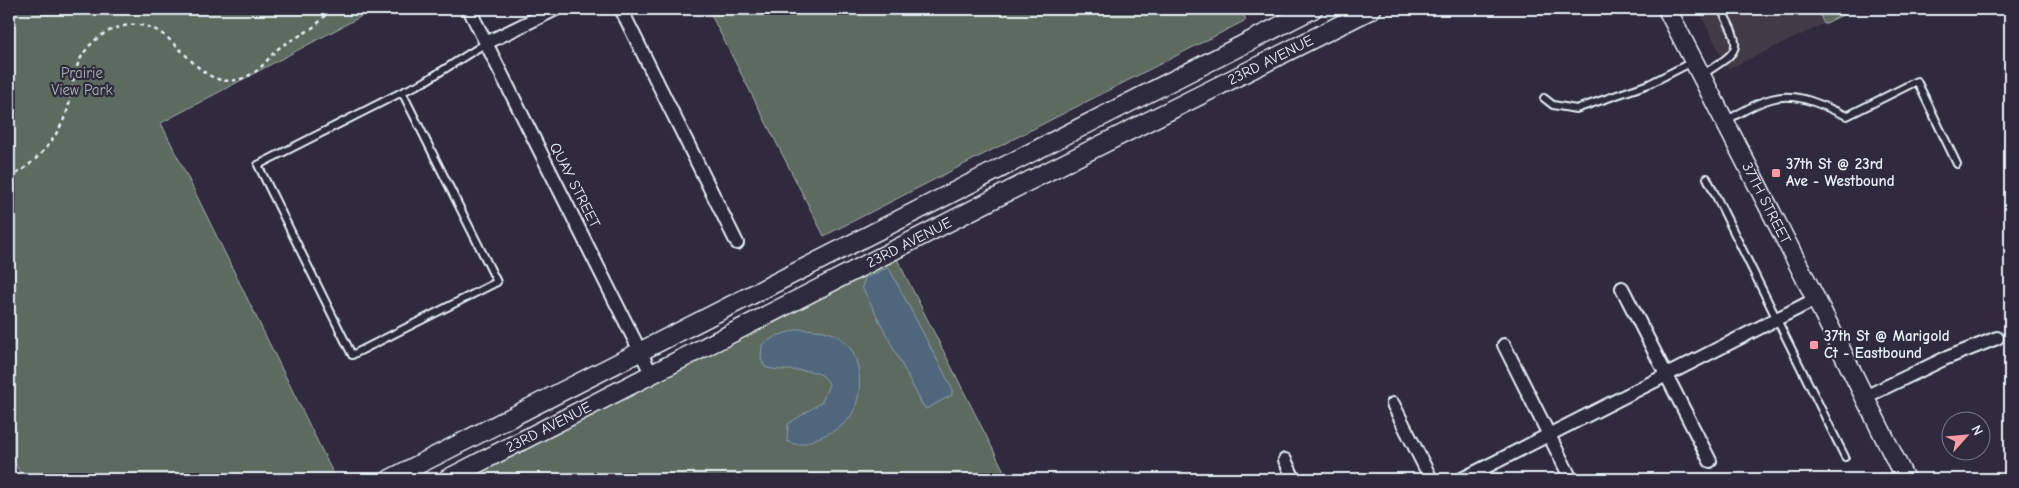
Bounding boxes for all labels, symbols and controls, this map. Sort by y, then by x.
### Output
street label: 23RD AVENUE [1225,31,1316,89]
park label: Prairie View Park [51,64,114,99]
street label: QUAY STREET [546,139,604,231]
place label: 37th St @ 23rd Ave - Westbound [1786,155,1895,190]
street label: 37TH STREET [1738,159,1795,247]
marker: 37th St @ 23rd Ave - Westbound [1770,167,1782,179]
street label: 23RD AVENUE [863,213,955,272]
place label: 37th St @ Marigold Ct - Eastbound [1824,327,1950,362]
marker: 37th St @ Marigold Ct - Eastbound [1808,339,1820,351]
street label: 23RD AVENUE [503,398,594,456]
north arrow [1942,410,1992,460]
text: N [1967,422,1987,438]

